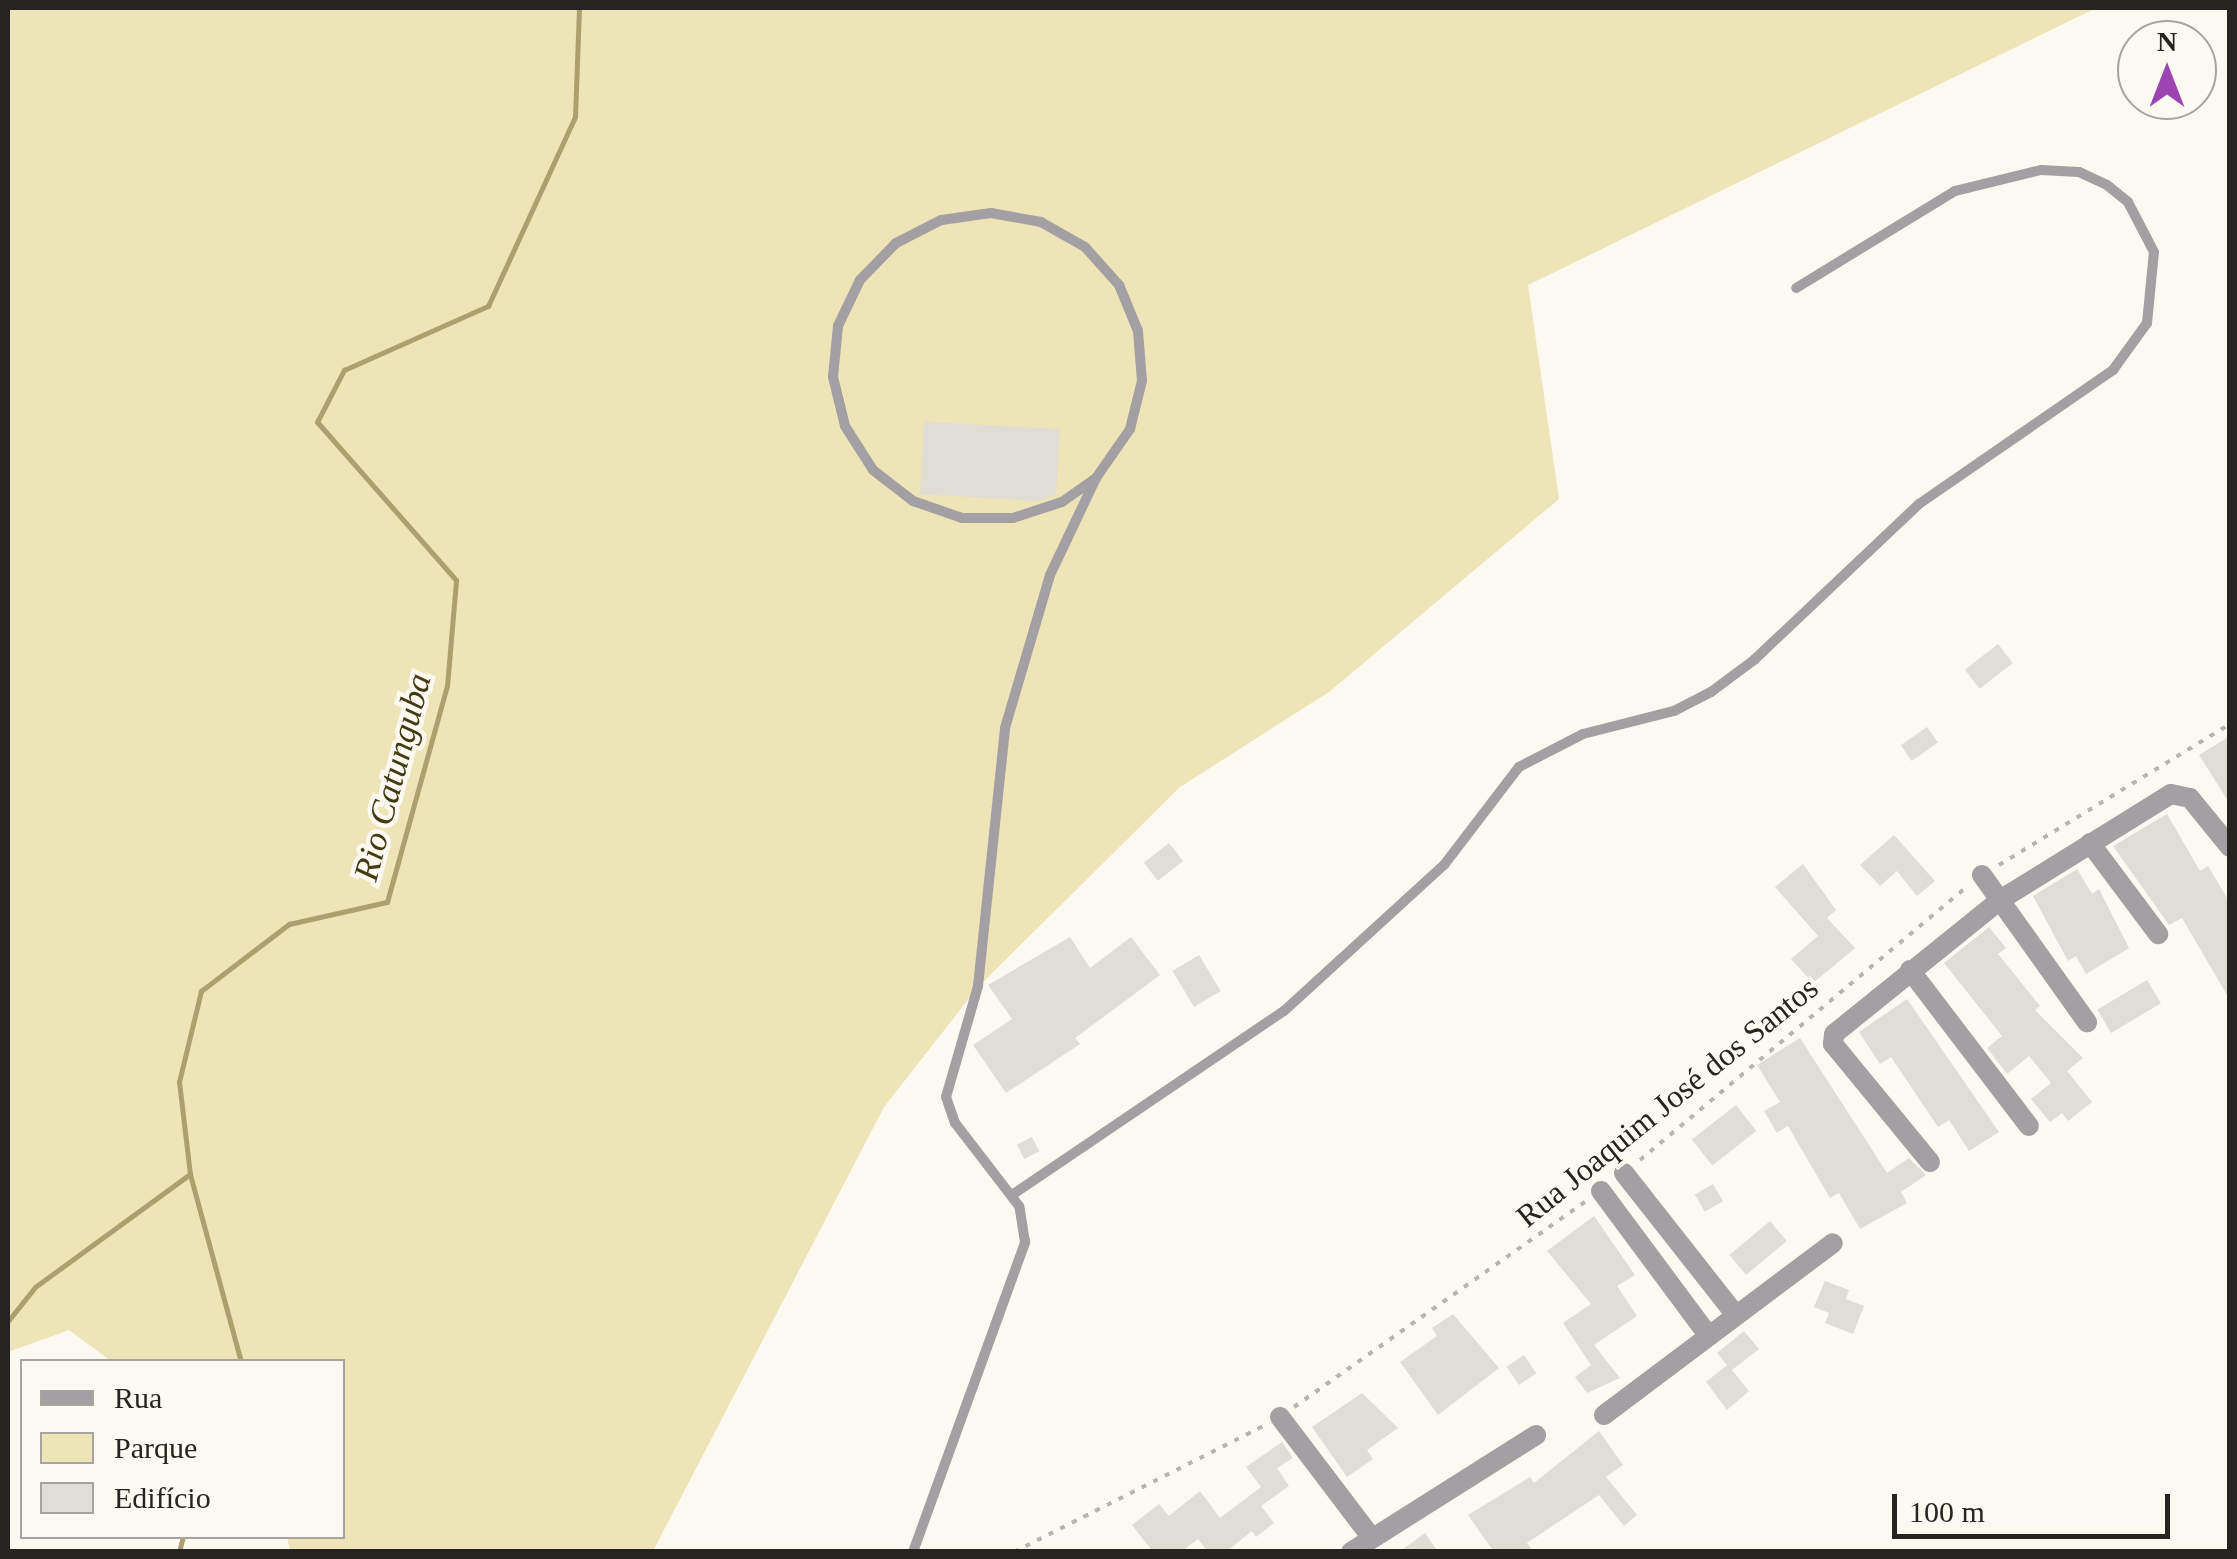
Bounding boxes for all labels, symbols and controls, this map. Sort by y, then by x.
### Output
north arrow [2117,20,2217,120]
text: N [2157,26,2177,57]
water label: Rio Catunguba [345,669,441,885]
street label: Rua Joaquim José dos Santos [1508,968,1826,1236]
legend [20,1359,345,1539]
text: Rua [114,1381,162,1414]
text: Parque [114,1431,197,1464]
scale bar [1897,1474,2174,1536]
text: Edifício [114,1481,211,1514]
text: 100 m [1909,1495,1985,1528]

